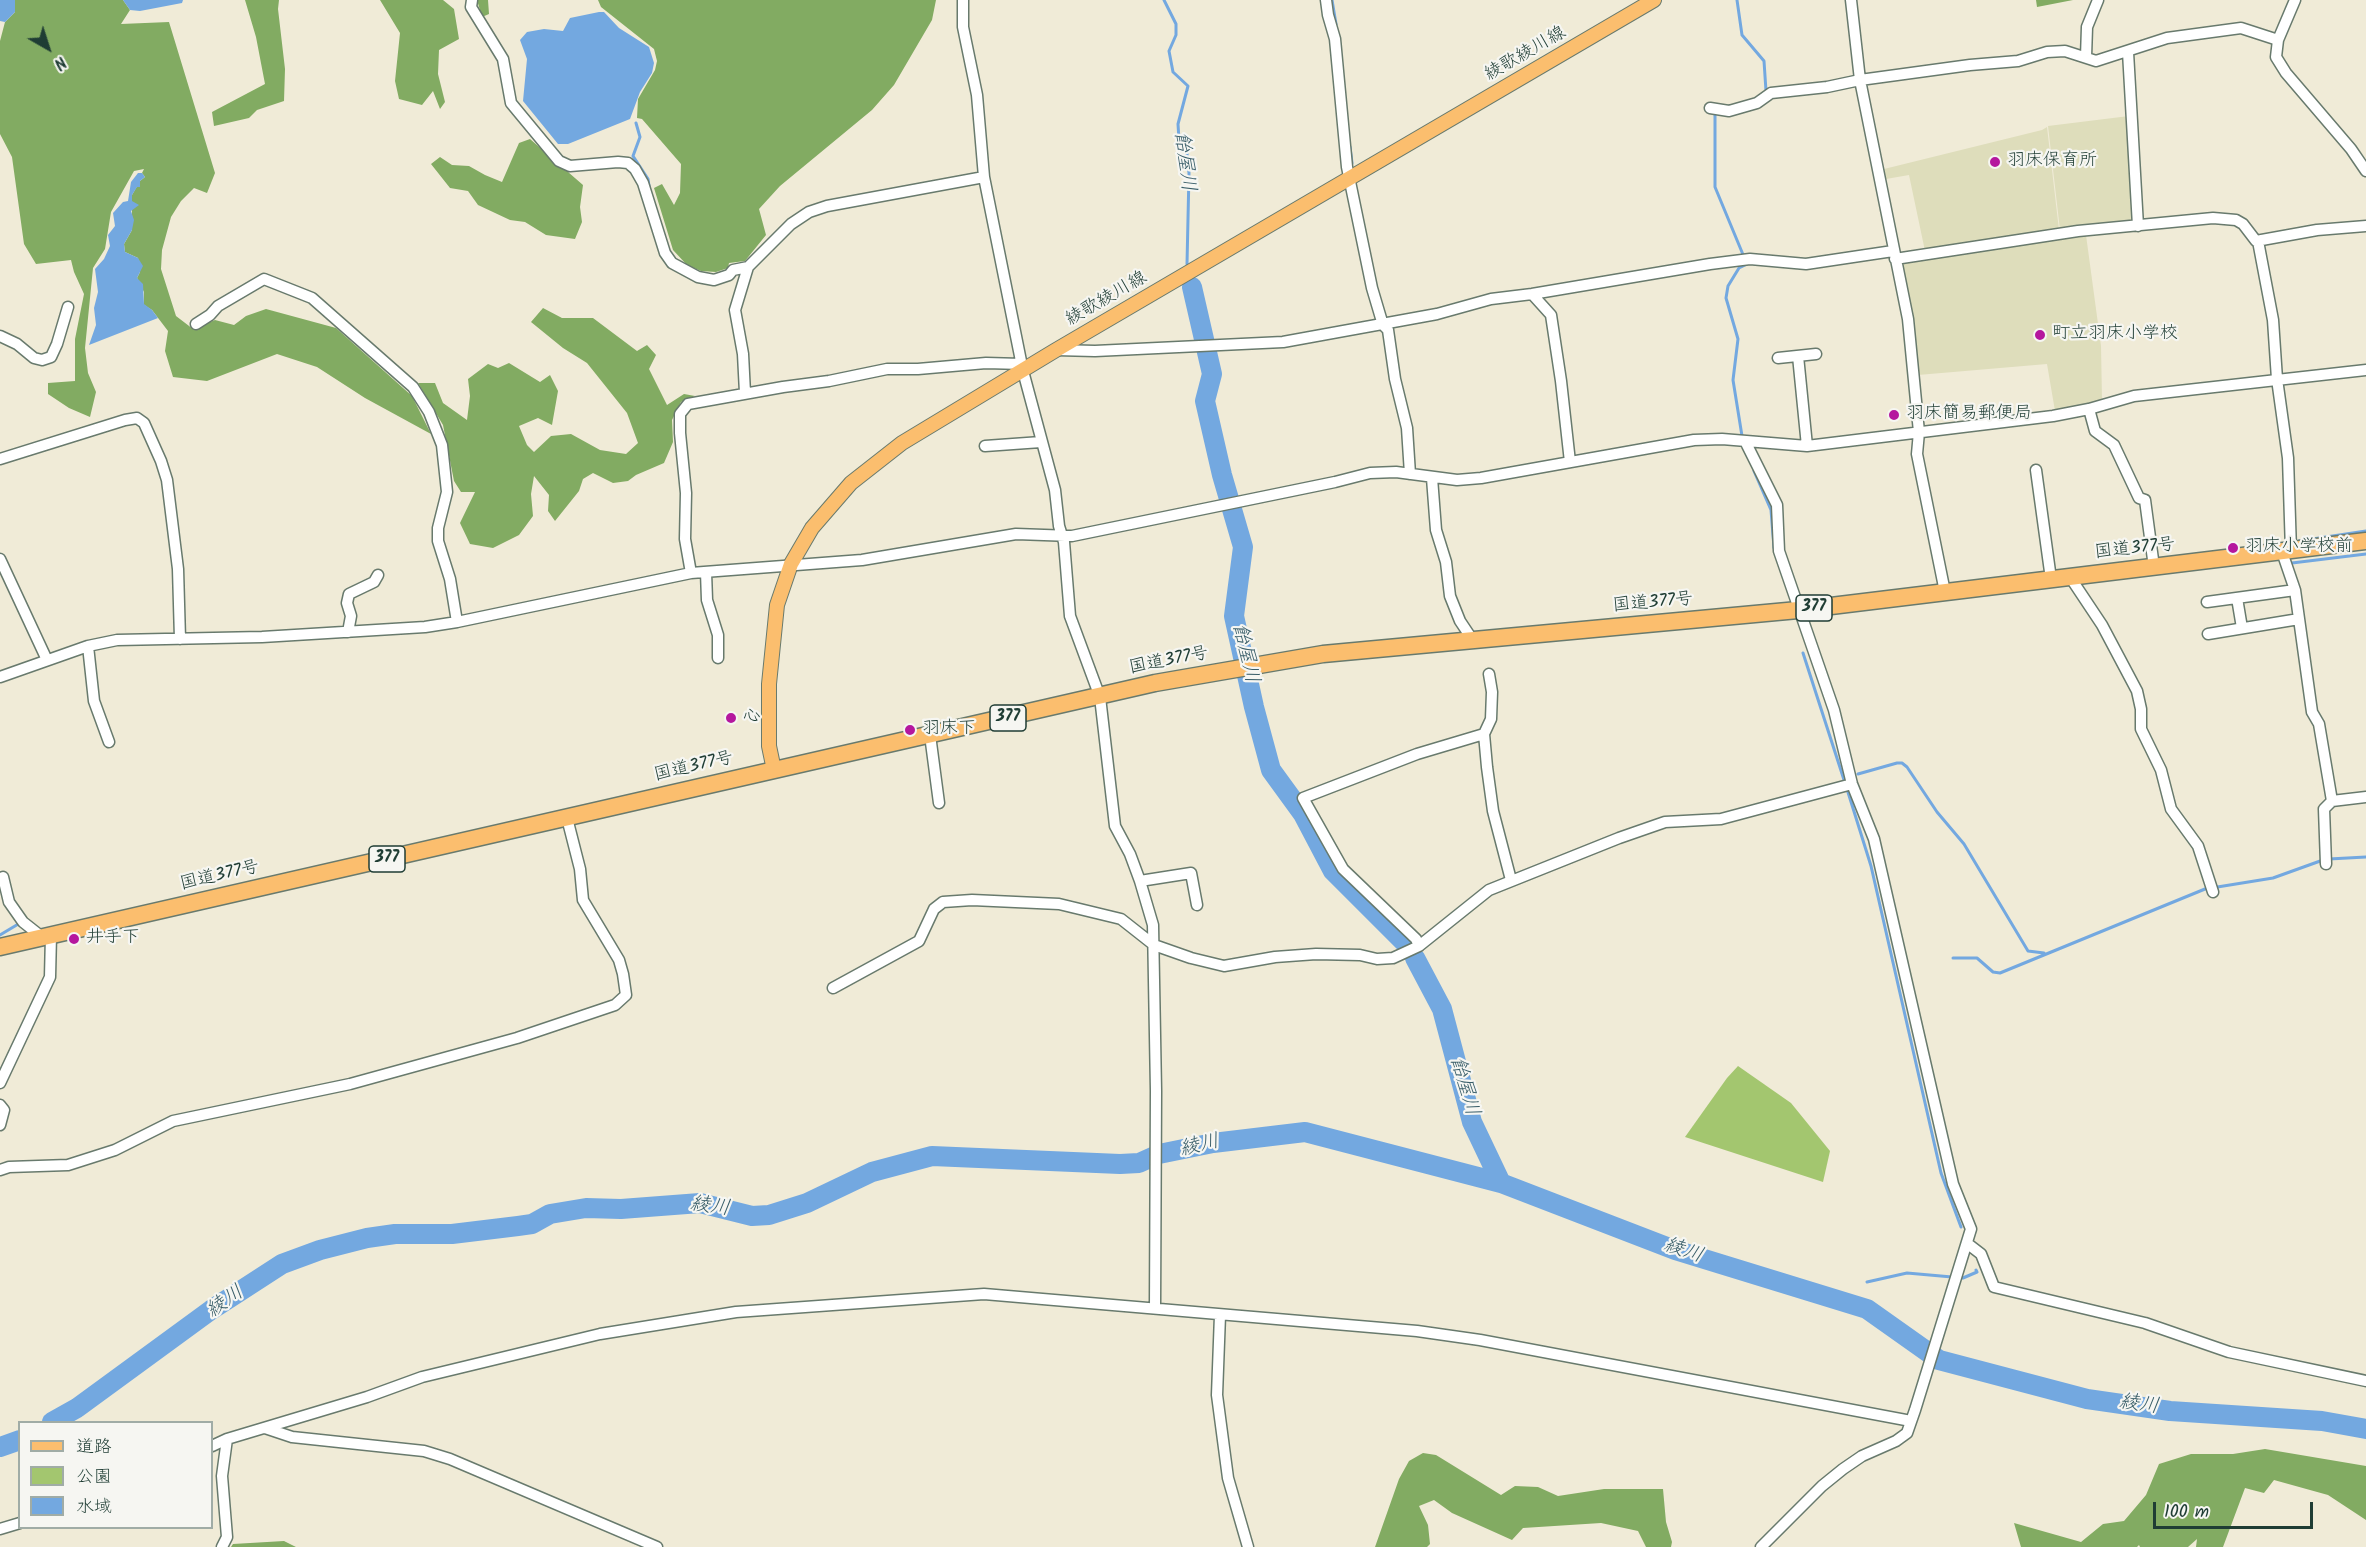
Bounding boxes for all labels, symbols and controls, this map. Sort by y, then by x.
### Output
north arrow [18,18,78,78]
street label: 綾歌綾川線 [1482,23,1570,87]
text: N [48,49,71,75]
water label: 飴屋川 [1167,131,1199,193]
place label: 羽床保育所 [2007,151,2097,173]
marker: 羽床保育所 [1988,155,2002,169]
street label: 綾歌綾川線 [1063,268,1151,332]
place label: 町立羽床小学校 [2052,324,2178,346]
marker: 町立羽床小学校 [2033,328,2047,342]
place label: 羽床簡易郵便局 [1906,404,2032,426]
marker: 羽床簡易郵便局 [1887,408,1901,422]
street label: 国道377号 [2094,535,2176,565]
place label: 羽床小学校前 [2245,537,2353,559]
marker: 羽床小学校前 [2226,541,2240,555]
street label: 国道377号 [1612,590,1694,618]
road number: 377 [1796,595,1832,621]
water label: 飴屋川 [1226,622,1262,686]
street label: 国道377号 [1127,644,1211,680]
road number: 377 [990,705,1026,731]
place label: 心 [743,707,761,729]
marker: 心 [724,711,738,725]
place label: 羽床下 [922,719,976,741]
marker: 羽床下 [903,723,917,737]
street label: 国道377号 [652,748,736,788]
road number: 377 [369,846,405,872]
street label: 国道377号 [178,857,262,897]
place label: 井手下 [86,928,140,950]
marker: 井手下 [67,932,81,946]
water label: 飴屋川 [1443,1055,1483,1119]
water label: 綾川 [1178,1131,1222,1163]
water label: 綾川 [689,1193,731,1223]
water label: 綾川 [1660,1234,1706,1270]
water label: 綾川 [203,1282,249,1324]
water label: 綾川 [2118,1391,2160,1421]
legend [18,1421,213,1529]
text: 道路 [76,1433,112,1462]
text: 公園 [76,1463,112,1492]
scale bar [2156,1490,2316,1528]
text: 水域 [76,1493,112,1522]
text: 100 m [2164,1498,2209,1527]

